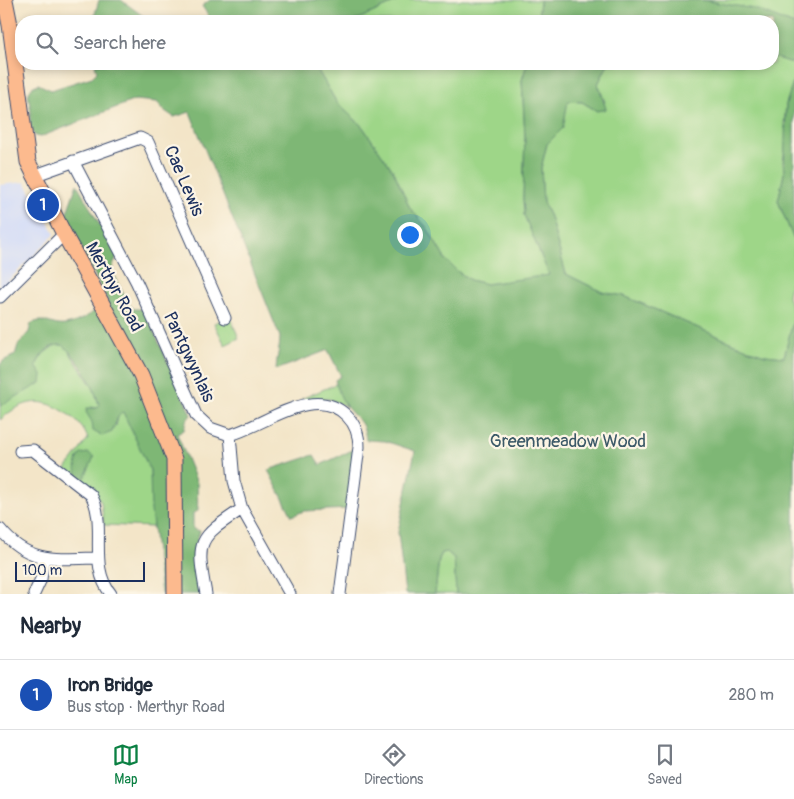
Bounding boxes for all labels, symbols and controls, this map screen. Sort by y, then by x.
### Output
search box [15,15,779,70]
icon: search [33,29,61,57]
text: Search here [73,31,166,55]
street label: Cae Lewis [159,142,209,220]
pin: 1 [27,186,59,224]
your location [397,222,423,248]
street label: Merthyr Road [80,238,148,336]
street label: Pantgwynlais [158,308,220,406]
park label: Greenmeadow Wood [490,430,646,453]
scale bar [15,559,145,582]
text: 100 m [22,562,62,579]
text: Nearby [20,613,81,640]
text: Iron Bridge [67,673,153,697]
text: 1 [33,685,39,705]
text: 280 m [728,685,774,705]
text: Bus stop · Merthyr Road [67,697,225,717]
tab: Map [112,741,140,788]
tab: Directions [364,741,423,788]
tab: Saved [647,741,682,788]

